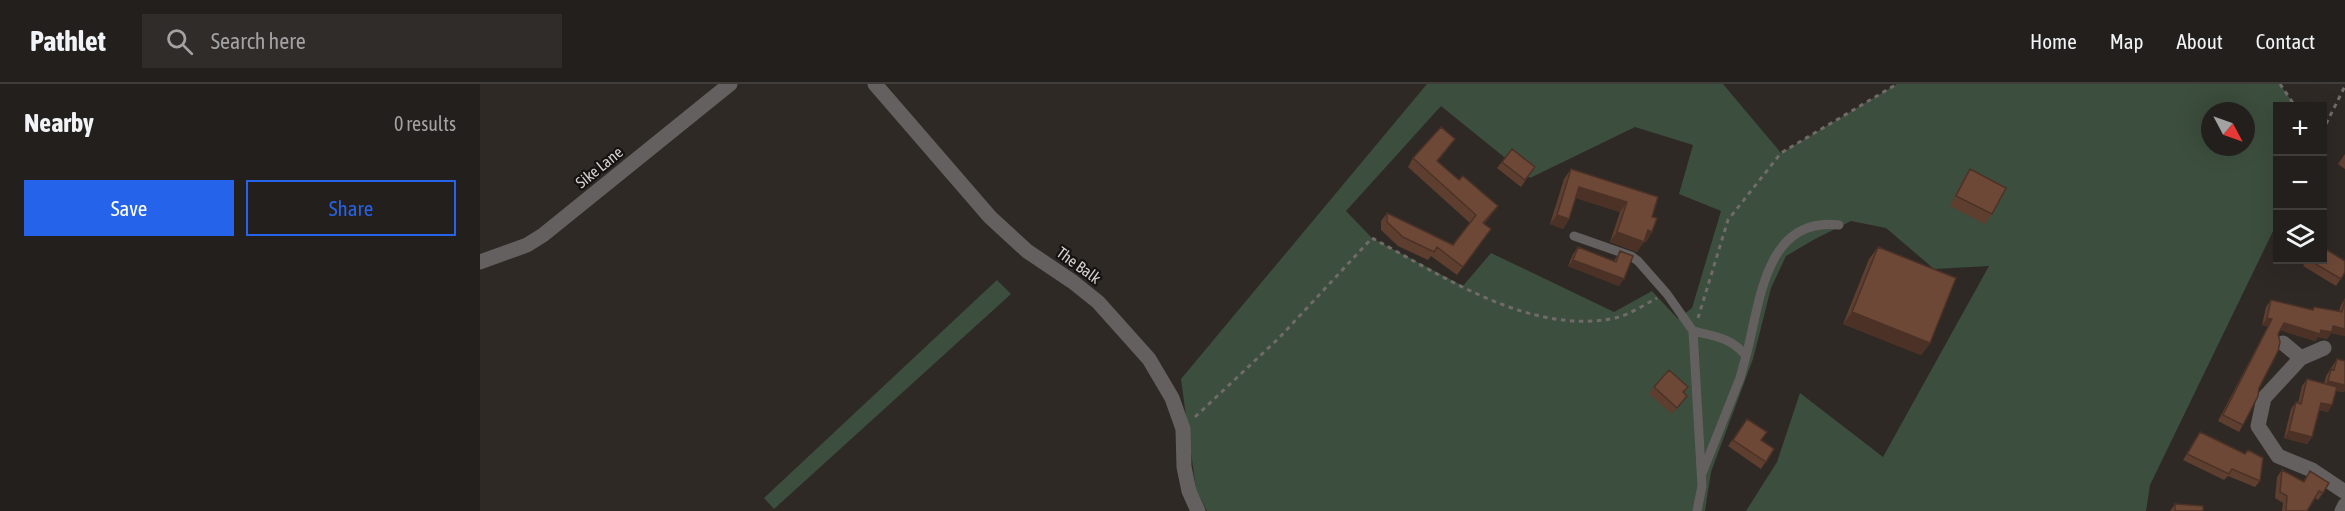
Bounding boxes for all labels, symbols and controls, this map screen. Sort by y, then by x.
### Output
search box [142,14,562,68]
text: Pathlet [30,25,106,57]
icon: search [163,25,196,58]
text: Search here [211,28,306,54]
text: Home [2030,29,2077,53]
text: Map [2110,29,2144,53]
text: About [2177,29,2223,53]
text: Contact [2256,29,2315,53]
north arrow [2201,102,2255,156]
map controls [2273,102,2327,264]
button: + [2273,102,2327,156]
text: Nearby [24,108,94,138]
text: 0 results [394,112,456,135]
street label: Sike Lane [572,143,626,191]
button: − [2273,156,2327,210]
button: Save [24,180,234,236]
button: Share [246,180,456,236]
button: layers [2273,210,2327,264]
street label: The Balk [1053,243,1105,287]

